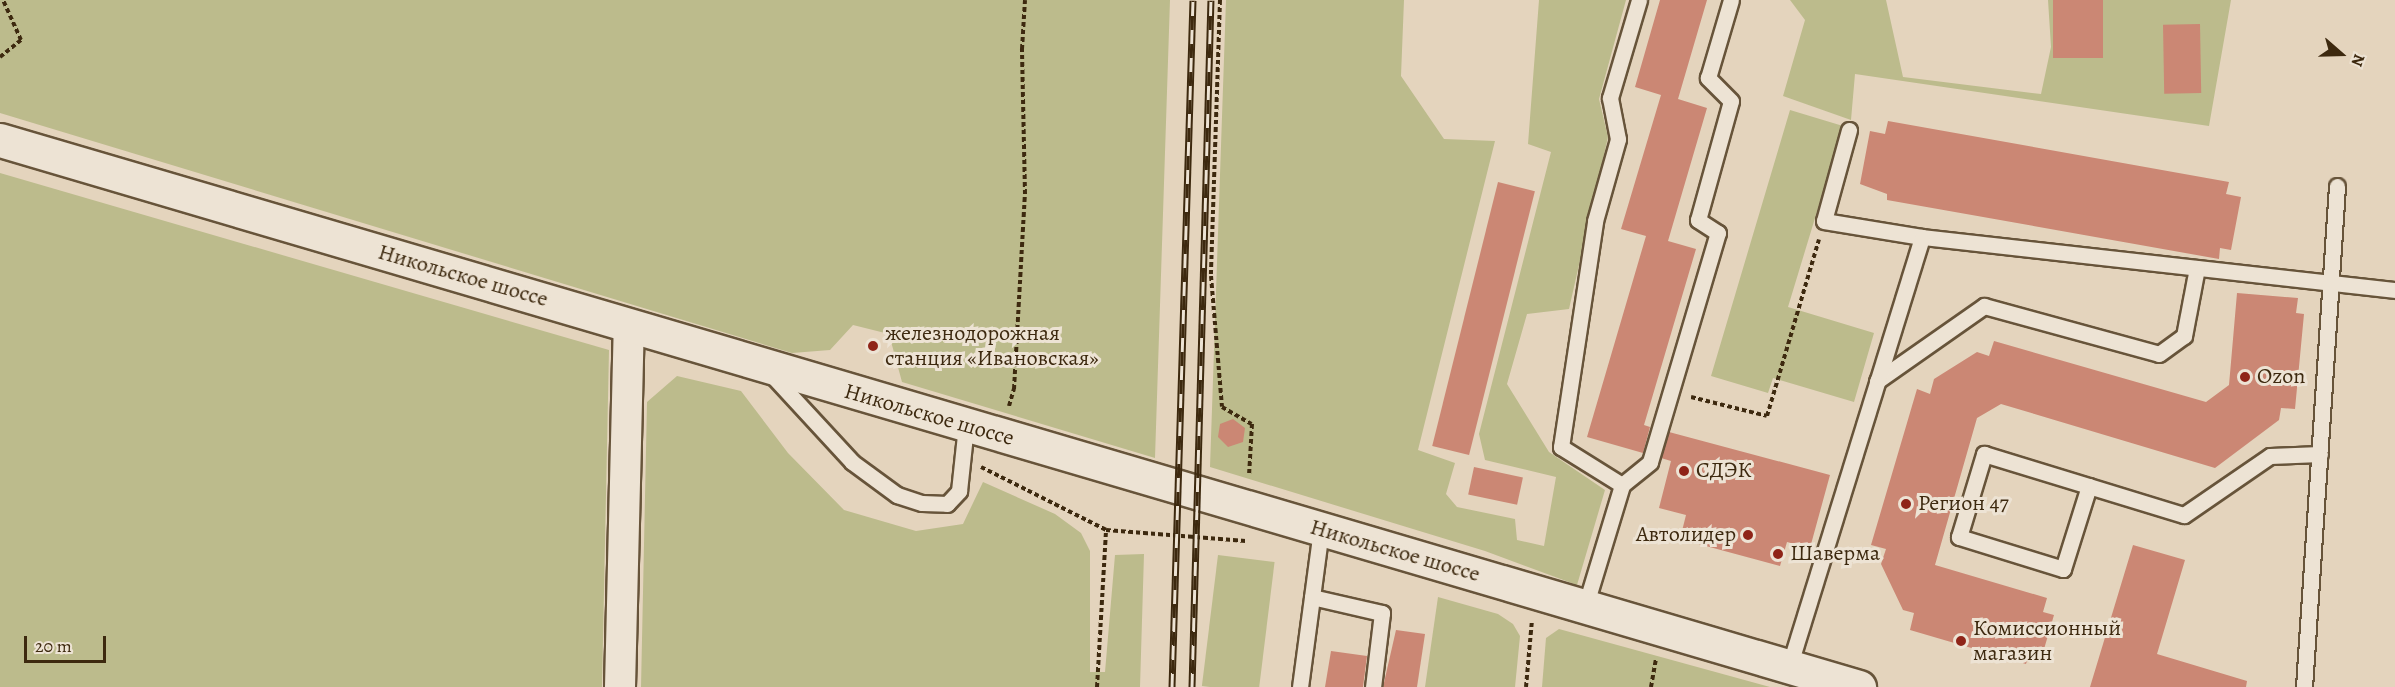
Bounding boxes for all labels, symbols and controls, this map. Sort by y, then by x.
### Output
north arrow [2311,24,2371,84]
text: N [2346,51,2370,69]
street label: Никольское шоссе [375,239,551,313]
place label: железнодорожная станция «Ивановская» [885,320,1099,372]
marker: железнодорожная станция «Ивановская» [866,339,880,353]
place label: Ozon [2257,364,2305,390]
marker: Ozon [2238,370,2252,384]
street label: Никольское шоссе [841,378,1017,452]
place label: СДЭК [1696,458,1751,484]
marker: СДЭК [1677,464,1691,478]
place label: Регион 47 [1918,491,2009,517]
marker: Регион 47 [1899,497,1913,511]
street label: Никольское шоссе [1307,514,1483,588]
place label: Автолидер [1636,522,1736,548]
marker: Автолидер [1741,528,1755,542]
place label: Шаверма [1790,541,1880,567]
marker: Шаверма [1771,547,1785,561]
place label: Комиссионный магазин [1973,615,2121,666]
scale bar [27,624,110,662]
text: 20 m [35,634,72,658]
marker: Комиссионный магазин [1954,634,1968,648]

